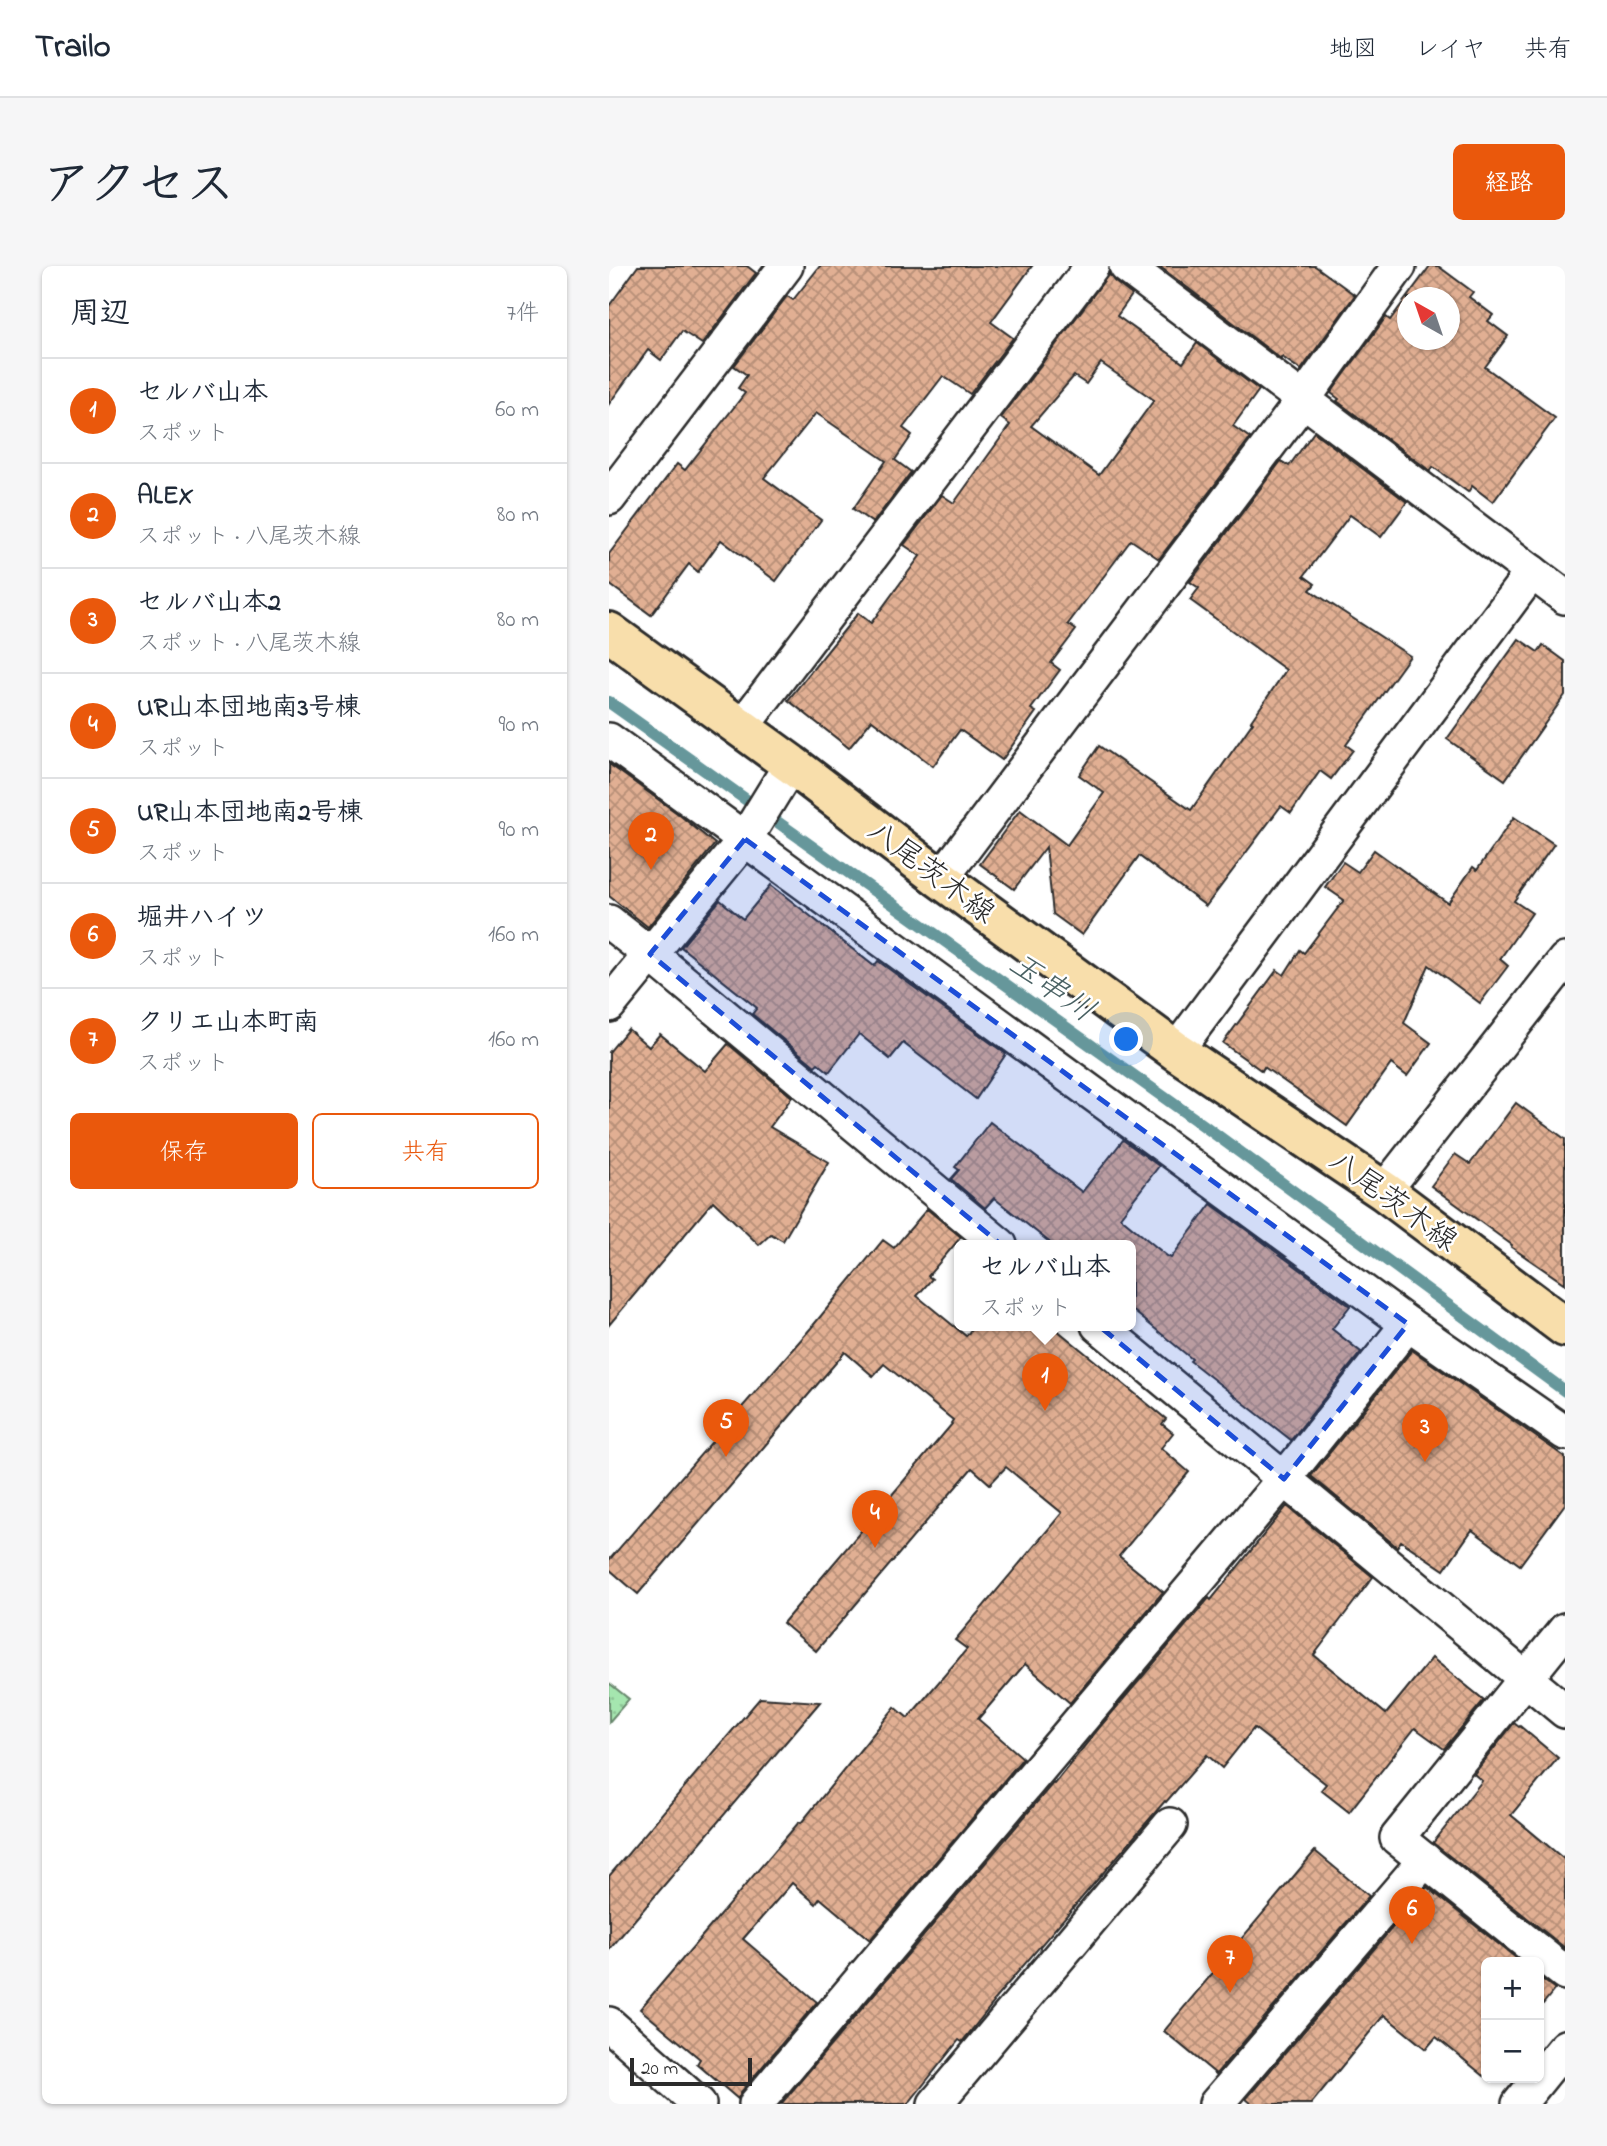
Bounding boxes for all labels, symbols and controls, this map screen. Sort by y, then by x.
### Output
text: Trailo [35,24,111,72]
text: 地図 [1329,33,1377,68]
text: レイヤ [1415,33,1486,68]
text: 共有 [1524,33,1572,68]
button: 経路 [1453,144,1565,220]
text: アクセス [42,151,235,223]
north arrow [1397,287,1460,350]
text: 周辺 [70,293,130,337]
text: 7件 [507,298,539,331]
text: セルバ山本 [137,375,268,413]
text: 1 [89,394,97,427]
text: 60 m [495,394,539,427]
text: スポット [137,418,229,451]
text: ALEX [137,478,193,516]
text: 2 [87,499,99,532]
text: 80 m [497,499,539,532]
text: スポット · 八尾茨木線 [137,521,360,554]
text: セルバ山本2 [137,585,281,623]
text: 3 [88,604,98,637]
text: 80 m [497,604,539,637]
text: スポット · 八尾茨木線 [137,628,360,661]
text: UR山本団地南3号棟 [137,690,361,728]
text: 4 [88,709,98,742]
text: 90 m [499,709,539,742]
text: スポット [137,733,229,766]
text: UR山本団地南2号棟 [137,795,363,833]
street label: 八尾茨木線 [857,811,1003,936]
pin: 2 [628,812,674,870]
text: 5 [86,814,100,847]
text: 90 m [499,814,539,847]
text: スポット [137,838,229,871]
text: 堀井ハイツ [137,900,267,938]
text: 6 [88,919,98,952]
text: 160 m [488,919,539,952]
water label: 玉串川 [998,942,1104,1036]
text: スポット [137,943,229,976]
text: クリエ山本町南 [137,1005,319,1043]
your location [1109,1022,1143,1056]
text: 7 [88,1024,98,1057]
text: 160 m [488,1024,539,1057]
text: スポット [137,1048,229,1081]
button: 保存 [70,1113,298,1189]
button: 共有 [312,1113,539,1189]
street label: 八尾茨木線 [1319,1141,1466,1264]
popup [954,1240,1136,1331]
text: セルバ山本 [979,1250,1111,1288]
text: スポット [979,1293,1071,1326]
pin: 1 [1022,1353,1068,1411]
pin: 5 [703,1399,749,1457]
pin: 3 [1402,1404,1448,1462]
pin: 4 [852,1490,898,1548]
pin: 6 [1389,1886,1435,1944]
pin: 7 [1207,1935,1253,1993]
map controls [1481,1957,1544,2083]
button: + [1481,1957,1544,2020]
button: − [1481,2020,1544,2083]
scale bar [630,2055,753,2087]
text: 20 m [641,2056,678,2083]

